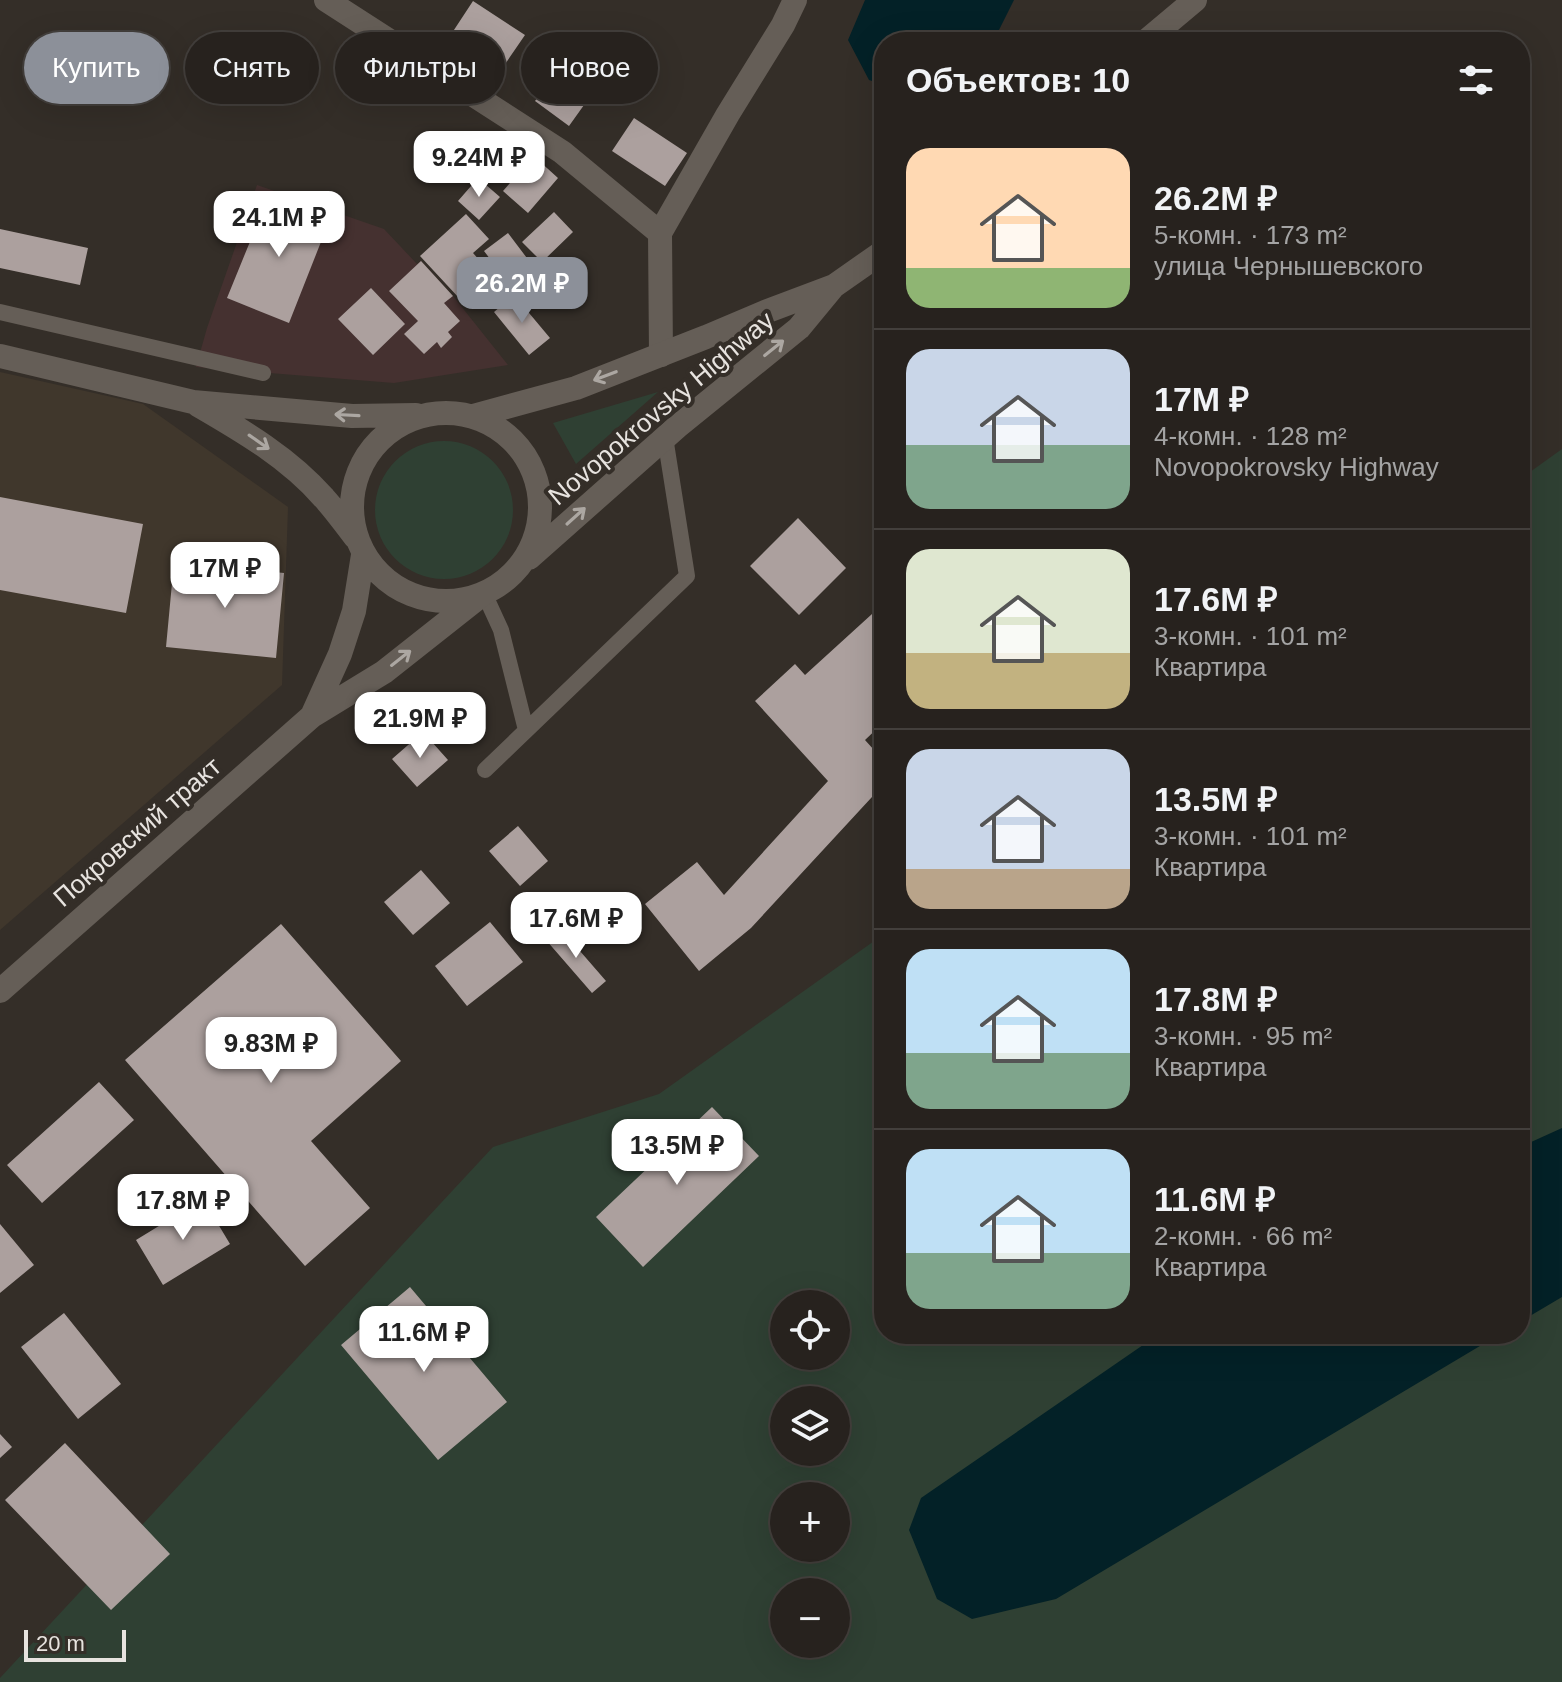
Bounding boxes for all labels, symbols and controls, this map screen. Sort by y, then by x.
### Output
chip: Купить [24,32,169,104]
chip: Снять [185,32,319,104]
chip: Фильтры [335,32,505,104]
chip: Новое [521,32,658,104]
icon: filters [1454,58,1498,102]
text: Объектов: 10 [906,61,1130,99]
pin: 9.24M ₽ [405,131,553,199]
text: 9.24M ₽ [432,142,526,172]
text: 26.2M ₽ [1154,179,1278,217]
icon: home [970,180,1066,276]
pin: 24.1M ₽ [205,191,353,259]
text: 24.1M ₽ [232,202,326,232]
text: 5-комн. · 173 m² [1154,220,1347,250]
text: улица Чернышевского [1154,251,1423,281]
pin: 26.2M ₽ [448,257,596,325]
text: 26.2M ₽ [475,268,569,298]
street label: Novopokrovsky Highway [542,305,780,511]
one-way arrow [763,339,784,357]
one-way arrow [593,370,618,385]
text: 17M ₽ [1154,380,1249,418]
icon: home [970,381,1066,477]
one-way arrow [334,407,361,422]
text: 4-комн. · 128 m² [1154,421,1347,451]
one-way arrow [248,434,270,450]
text: Novopokrovsky Highway [1154,452,1439,482]
one-way arrow [566,507,586,525]
pin: 17M ₽ [169,542,281,610]
text: 17M ₽ [189,553,261,583]
text: 17.6M ₽ [1154,580,1278,618]
icon: home [970,581,1066,677]
text: 3-комн. · 101 m² [1154,621,1347,651]
one-way arrow [390,650,411,667]
text: Квартира [1154,652,1266,682]
pin: 21.9M ₽ [346,692,494,760]
text: 21.9M ₽ [373,703,467,733]
street label: Покровский тракт [47,751,227,913]
text: 13.5M ₽ [1154,780,1278,818]
icon: home [970,781,1066,877]
text: 3-комн. · 101 m² [1154,821,1347,851]
text: Квартира [1154,852,1266,882]
pin: 17.6M ₽ [502,892,650,960]
text: 17.6M ₽ [529,903,623,933]
text: 17.8M ₽ [1154,980,1278,1018]
icon: home [970,981,1066,1077]
pin: 9.83M ₽ [197,1017,345,1085]
text: 3-комн. · 95 m² [1154,1021,1332,1051]
text: 9.83M ₽ [224,1028,318,1058]
text: Квартира [1154,1052,1266,1082]
pin: 13.5M ₽ [603,1119,751,1187]
text: 13.5M ₽ [630,1130,724,1160]
pin: 17.8M ₽ [109,1174,257,1242]
text: 11.6M ₽ [1154,1180,1276,1218]
icon: home [970,1181,1066,1277]
text: 17.8M ₽ [136,1185,230,1215]
text: 2-комн. · 66 m² [1154,1221,1332,1251]
text: Квартира [1154,1252,1266,1282]
map controls [770,1290,850,1658]
button: locate [770,1290,850,1370]
pin: 11.6M ₽ [350,1306,498,1374]
text: 11.6M ₽ [377,1317,471,1347]
button: layers [770,1386,850,1466]
button: + [770,1482,850,1562]
button: − [770,1578,850,1658]
scale bar [24,1626,126,1662]
text: 20 m [36,1631,85,1656]

